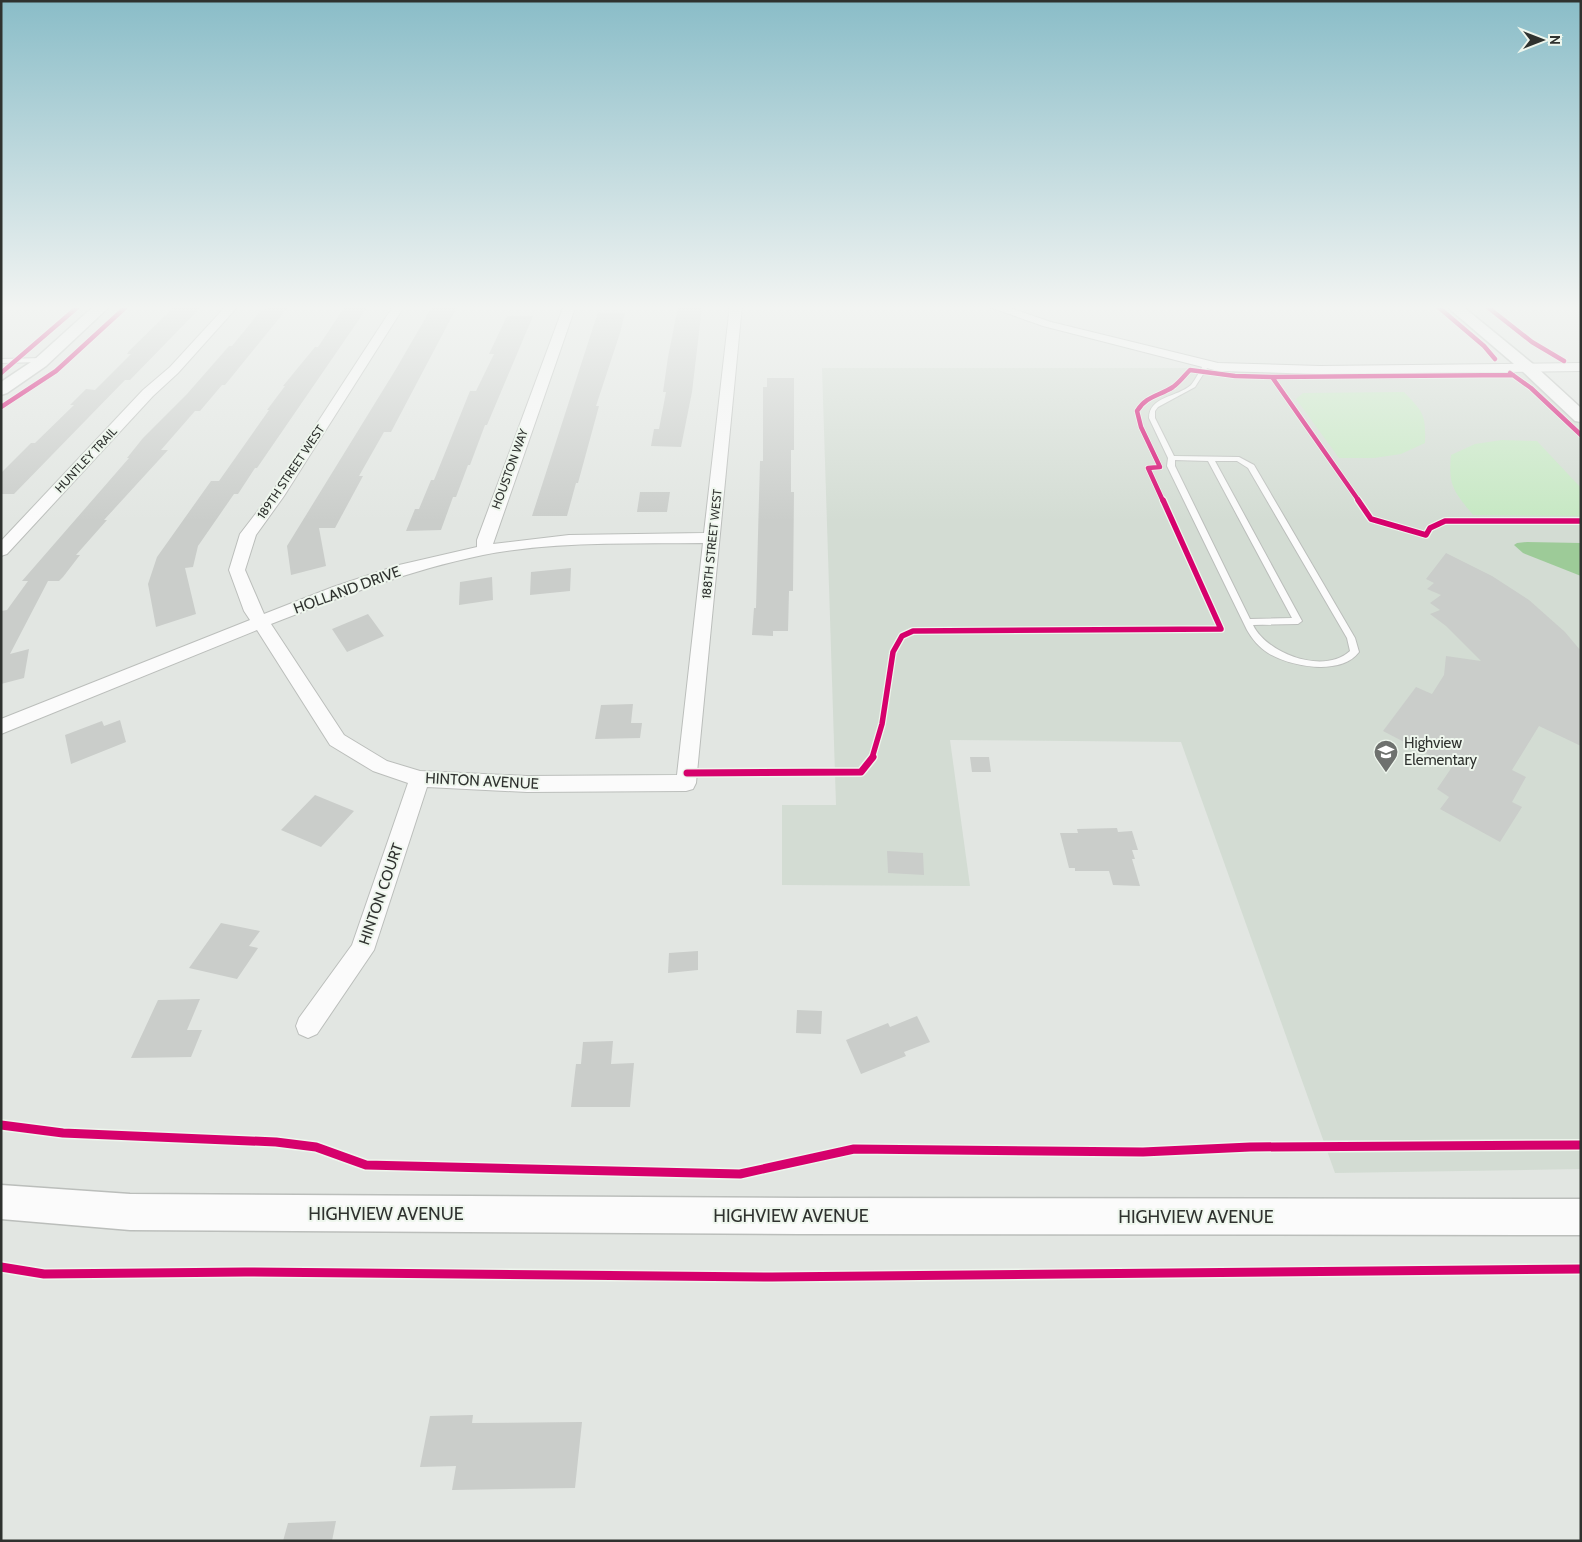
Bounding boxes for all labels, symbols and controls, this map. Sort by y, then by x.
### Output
north arrow [1517,15,1567,65]
text: N [1546,35,1564,45]
street label: 189TH STREET WEST [254,421,328,522]
street label: HUNTLEY TRAIL [51,424,120,496]
street label: HOUSTON WAY [488,427,531,511]
street label: 188TH STREET WEST [698,488,725,600]
street label: HOLLAND DRIVE [291,562,403,618]
place label: Highview Elementary [1404,734,1478,769]
school or university icon: Highview Elementary [1373,739,1399,773]
street label: HINTON AVENUE [425,769,539,793]
street label: HINTON COURT [355,841,407,947]
street label: HIGHVIEW AVENUE [308,1203,464,1225]
street label: HIGHVIEW AVENUE [713,1205,869,1227]
street label: HIGHVIEW AVENUE [1118,1206,1274,1228]

